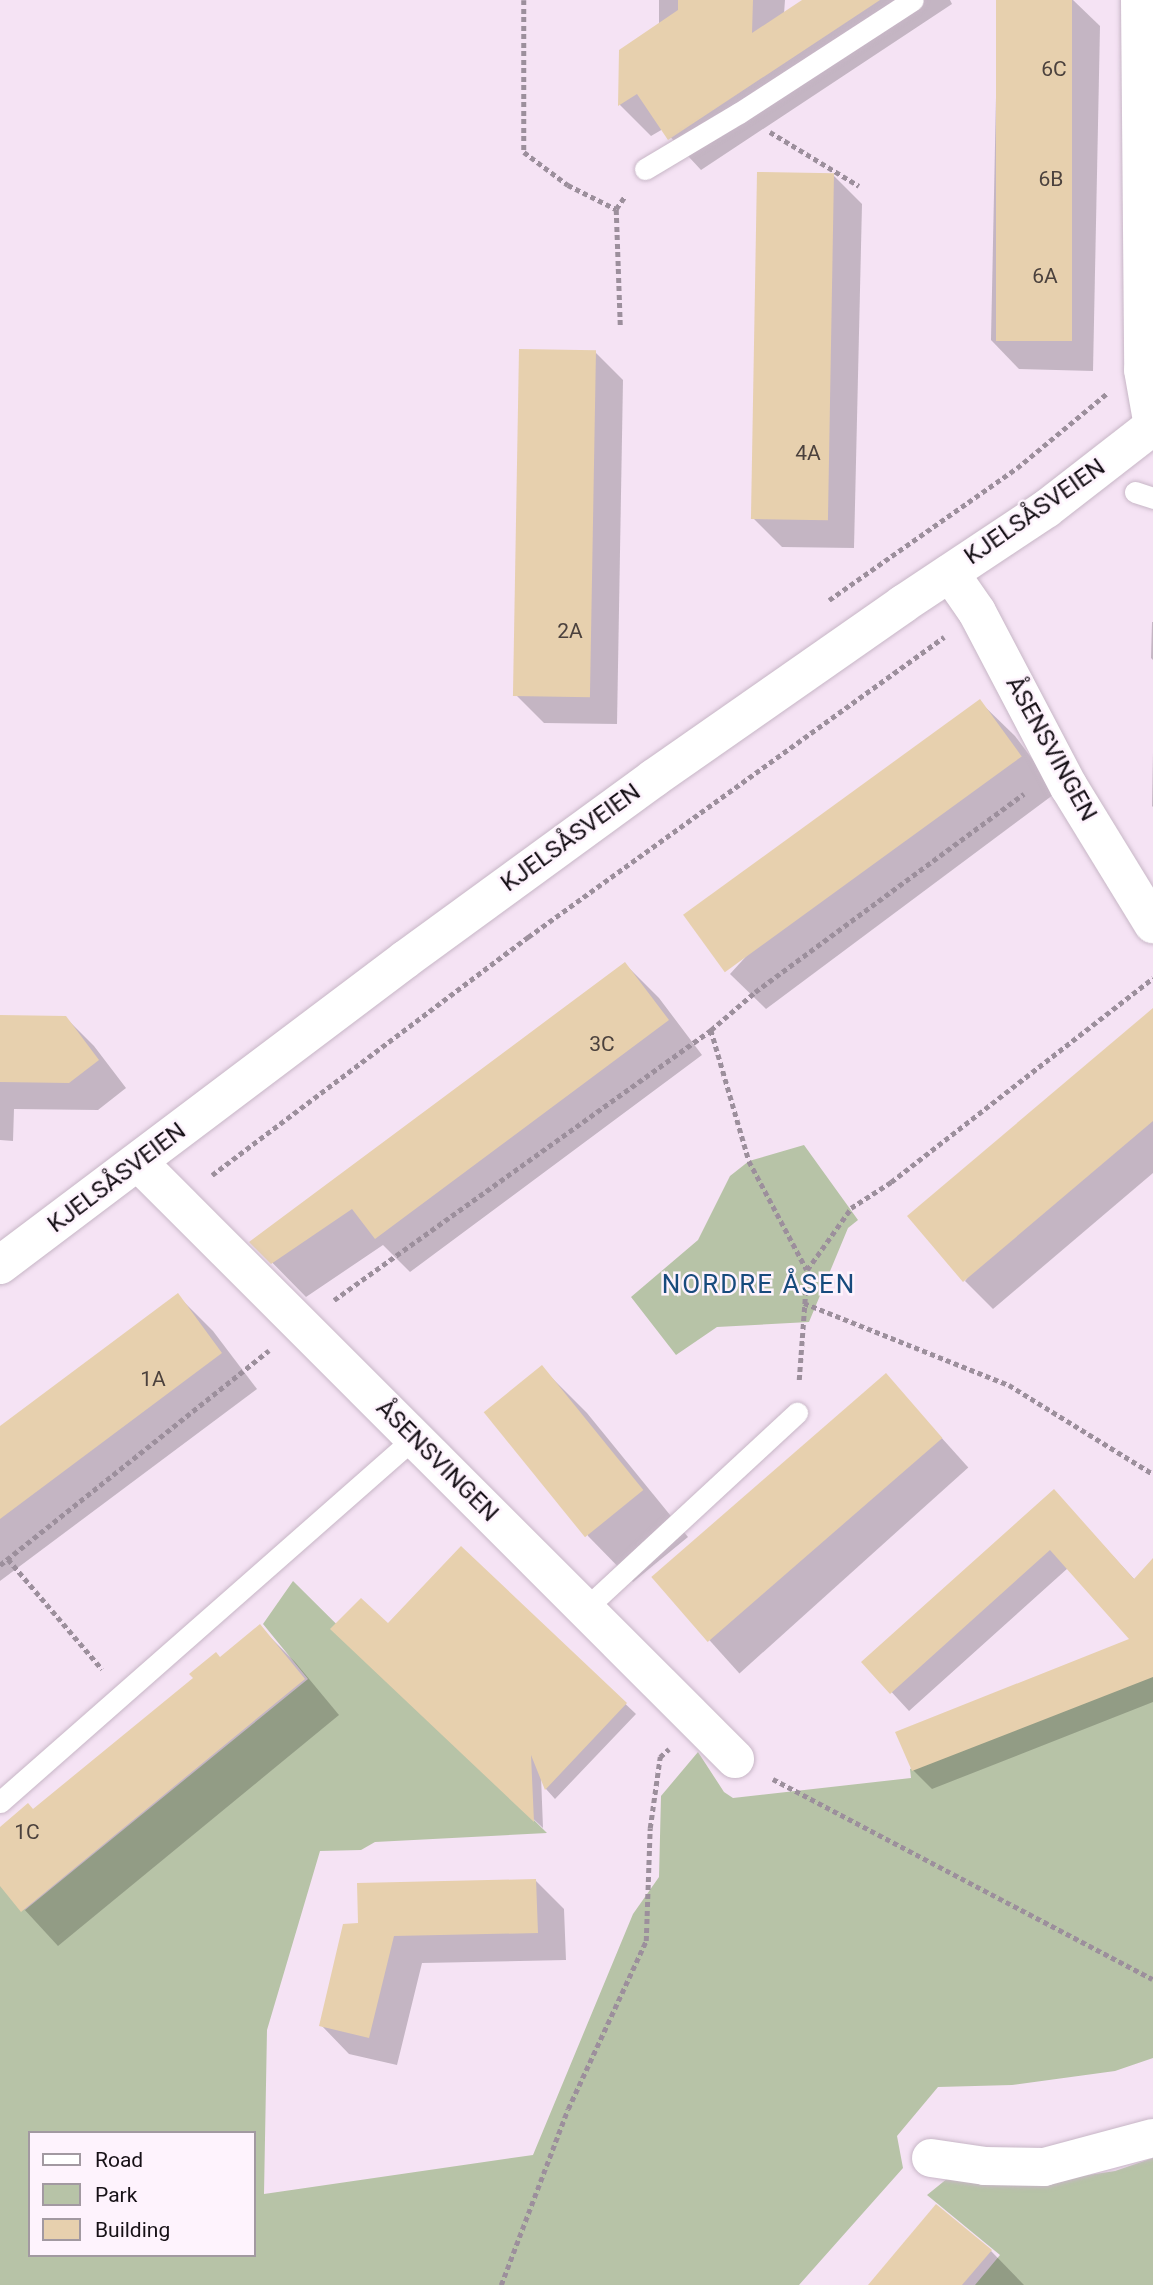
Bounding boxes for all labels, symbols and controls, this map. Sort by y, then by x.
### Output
house number: 6C [1041,56,1067,82]
house number: 6B [1039,166,1063,192]
house number: 6A [1032,263,1058,289]
house number: 4A [795,440,821,466]
street label: KJELSÅSVEIEN [959,453,1111,571]
house number: 2A [557,618,583,644]
street label: ÅSENSVINGEN [999,672,1103,826]
street label: KJELSÅSVEIEN [496,778,646,898]
house number: 3C [589,1031,615,1057]
street label: KJELSÅSVEIEN [42,1117,192,1239]
district label: NORDRE ÅSEN [663,1269,855,1301]
house number: 1A [140,1366,166,1392]
street label: ÅSENSVINGEN [370,1394,504,1528]
house number: 1C [14,1819,40,1845]
legend [28,2131,256,2257]
text: Road [95,2148,143,2172]
text: Park [95,2183,137,2207]
text: Building [95,2218,170,2242]

